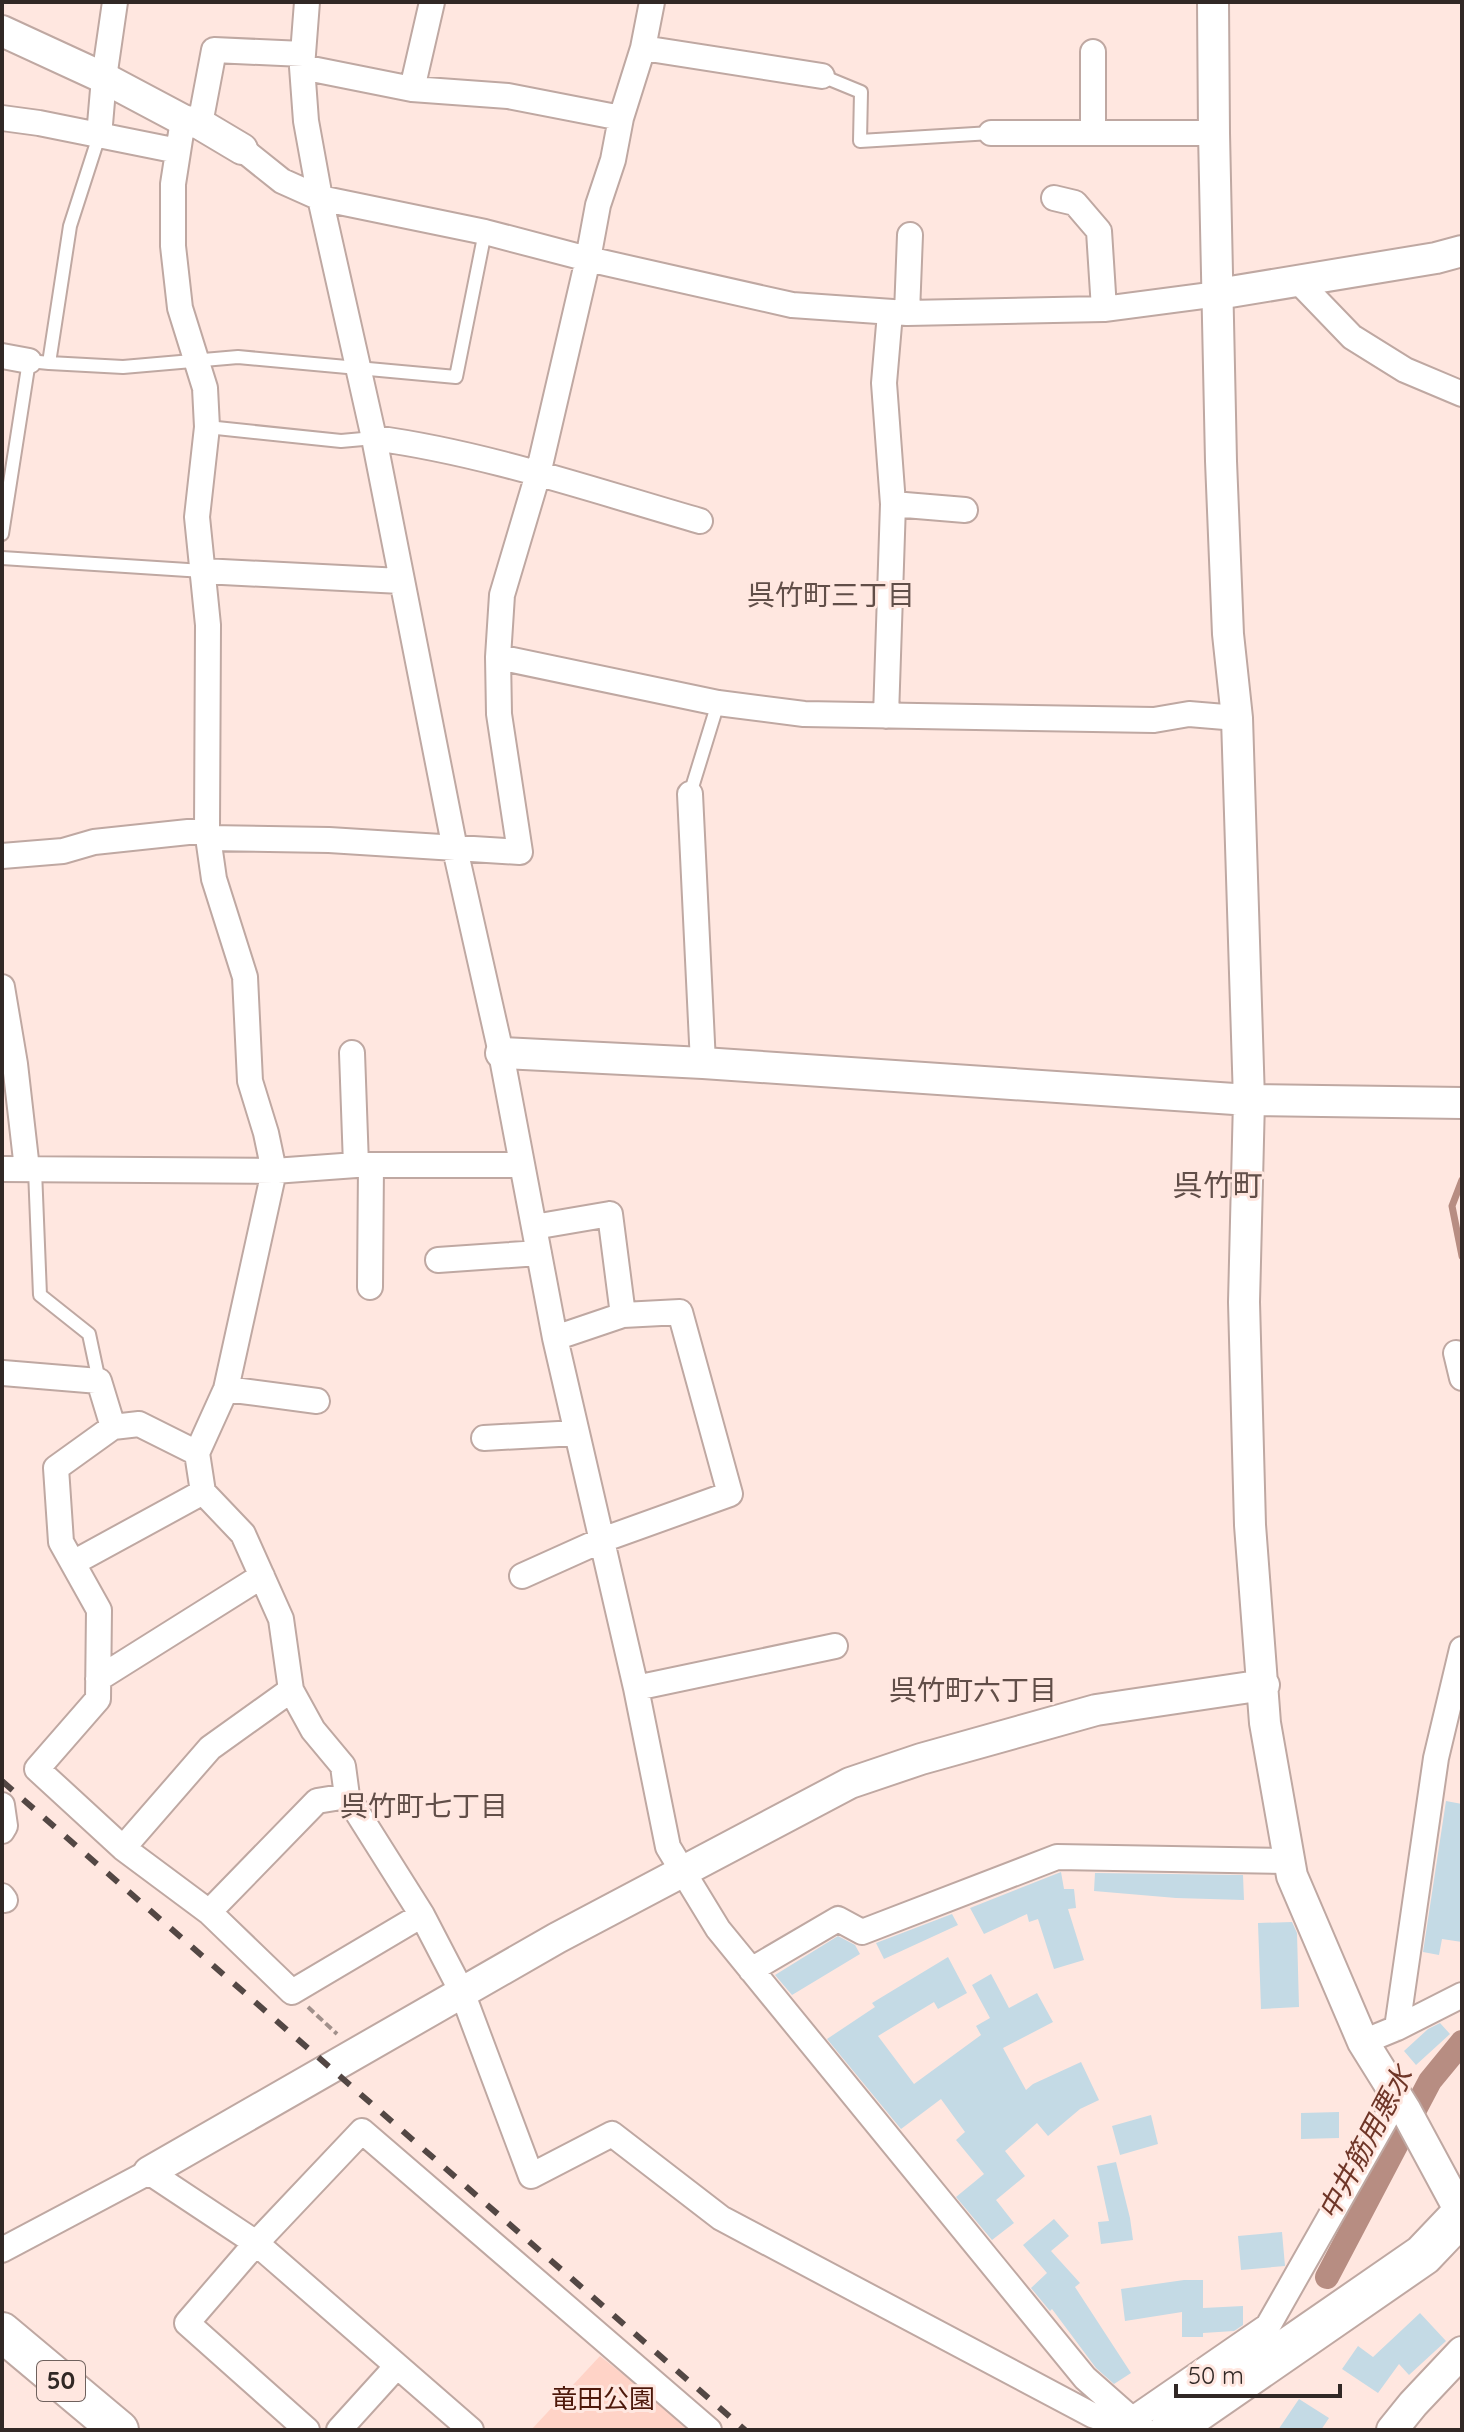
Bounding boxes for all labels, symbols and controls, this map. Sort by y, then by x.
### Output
district label: 呉竹町三丁目 [747,577,915,612]
district label: 呉竹町 [1173,1166,1263,1204]
district label: 呉竹町六丁目 [889,1672,1057,1707]
district label: 呉竹町七丁目 [340,1788,508,1823]
water label: 中井筋用悪水 [1310,2058,1421,2225]
scale bar [1176,2348,1340,2398]
text: 50 m [1188,2360,1244,2390]
road number: 50 [37,2361,85,2401]
park label: 竜田公園 [551,2382,655,2415]

